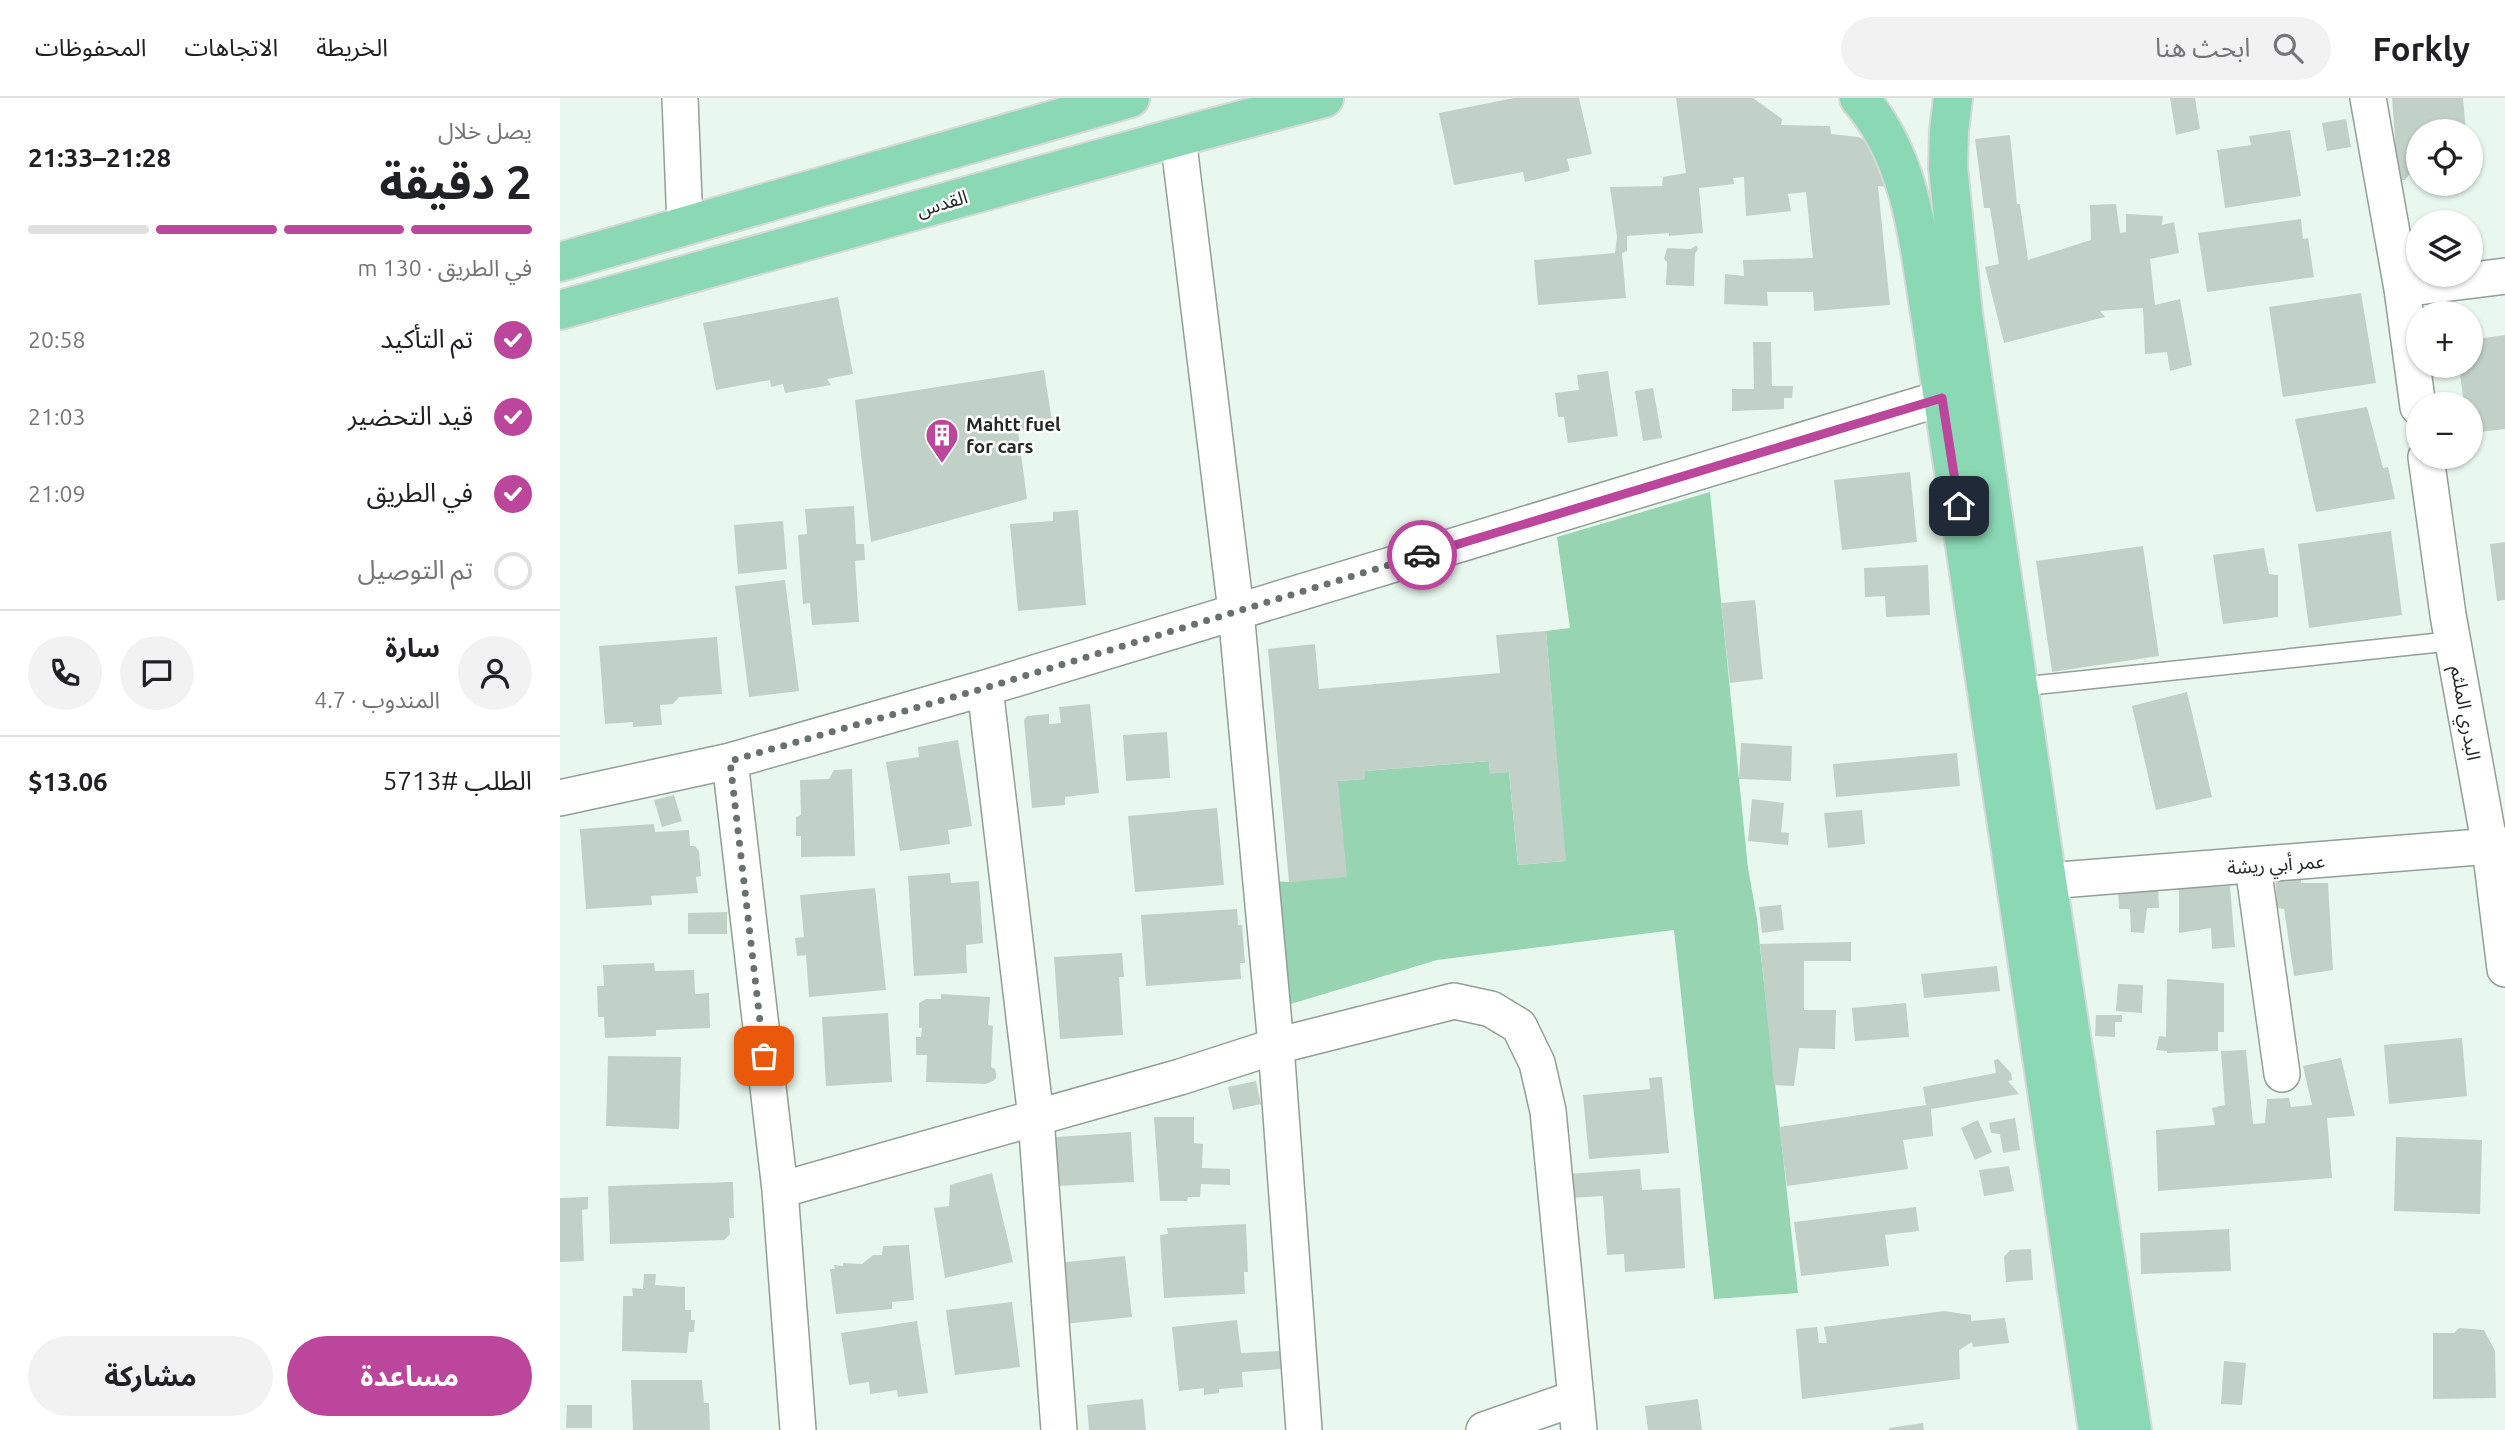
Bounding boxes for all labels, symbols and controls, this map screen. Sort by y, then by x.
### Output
search box [1841,17,2331,80]
icon: search [2269,29,2307,67]
text: Forkly [2373,30,2470,67]
text: ابحث هنا [2155,33,2251,62]
text: المحفوظات [35,34,146,61]
text: الاتجاهات [184,34,278,61]
text: الخريطة [316,34,388,61]
text: يصل خلال [438,118,532,143]
map controls [2406,119,2483,469]
button: locate [2406,119,2483,196]
text: 21:28–21:33 [28,143,171,172]
text: 2 دقيقة [379,156,532,208]
street label: القدس [914,185,970,222]
button: layers [2406,210,2483,287]
text: في الطريق · 130 m [358,255,532,280]
button: + [2406,301,2483,378]
icon: check [494,321,532,359]
text: تم التأكيد [380,324,473,353]
text: 20:58 [28,327,86,352]
button: − [2406,392,2483,469]
icon: check [494,398,532,436]
text: قيد التحضير [348,401,473,430]
text: 21:03 [28,404,86,429]
place label: Mahtt fuel for cars [966,413,1061,457]
building icon: Mahtt fuel for cars [923,416,961,465]
icon: check [494,475,532,513]
pin [1929,476,1989,536]
text: في الطريق [367,478,473,507]
text: 21:09 [28,481,86,506]
icon: home [1940,487,1978,525]
courier [1387,520,1457,590]
icon: car [1403,536,1441,574]
text: تم التوصيل [358,555,473,584]
text: سارة [385,633,440,662]
button: phone [28,636,102,710]
button: chat [120,636,194,710]
button: person [458,636,532,710]
street label: البدري الملثم [2443,664,2485,763]
text: المندوب · 4.7 [314,687,440,712]
text: الطلب #5713 [383,766,532,795]
text: $13.06 [28,767,108,796]
street label: عمر أبي ريشة [2226,850,2326,883]
pin [734,1026,794,1086]
icon: bag [745,1037,783,1075]
button: مشاركة [28,1336,273,1416]
button: مساعدة [287,1336,532,1416]

